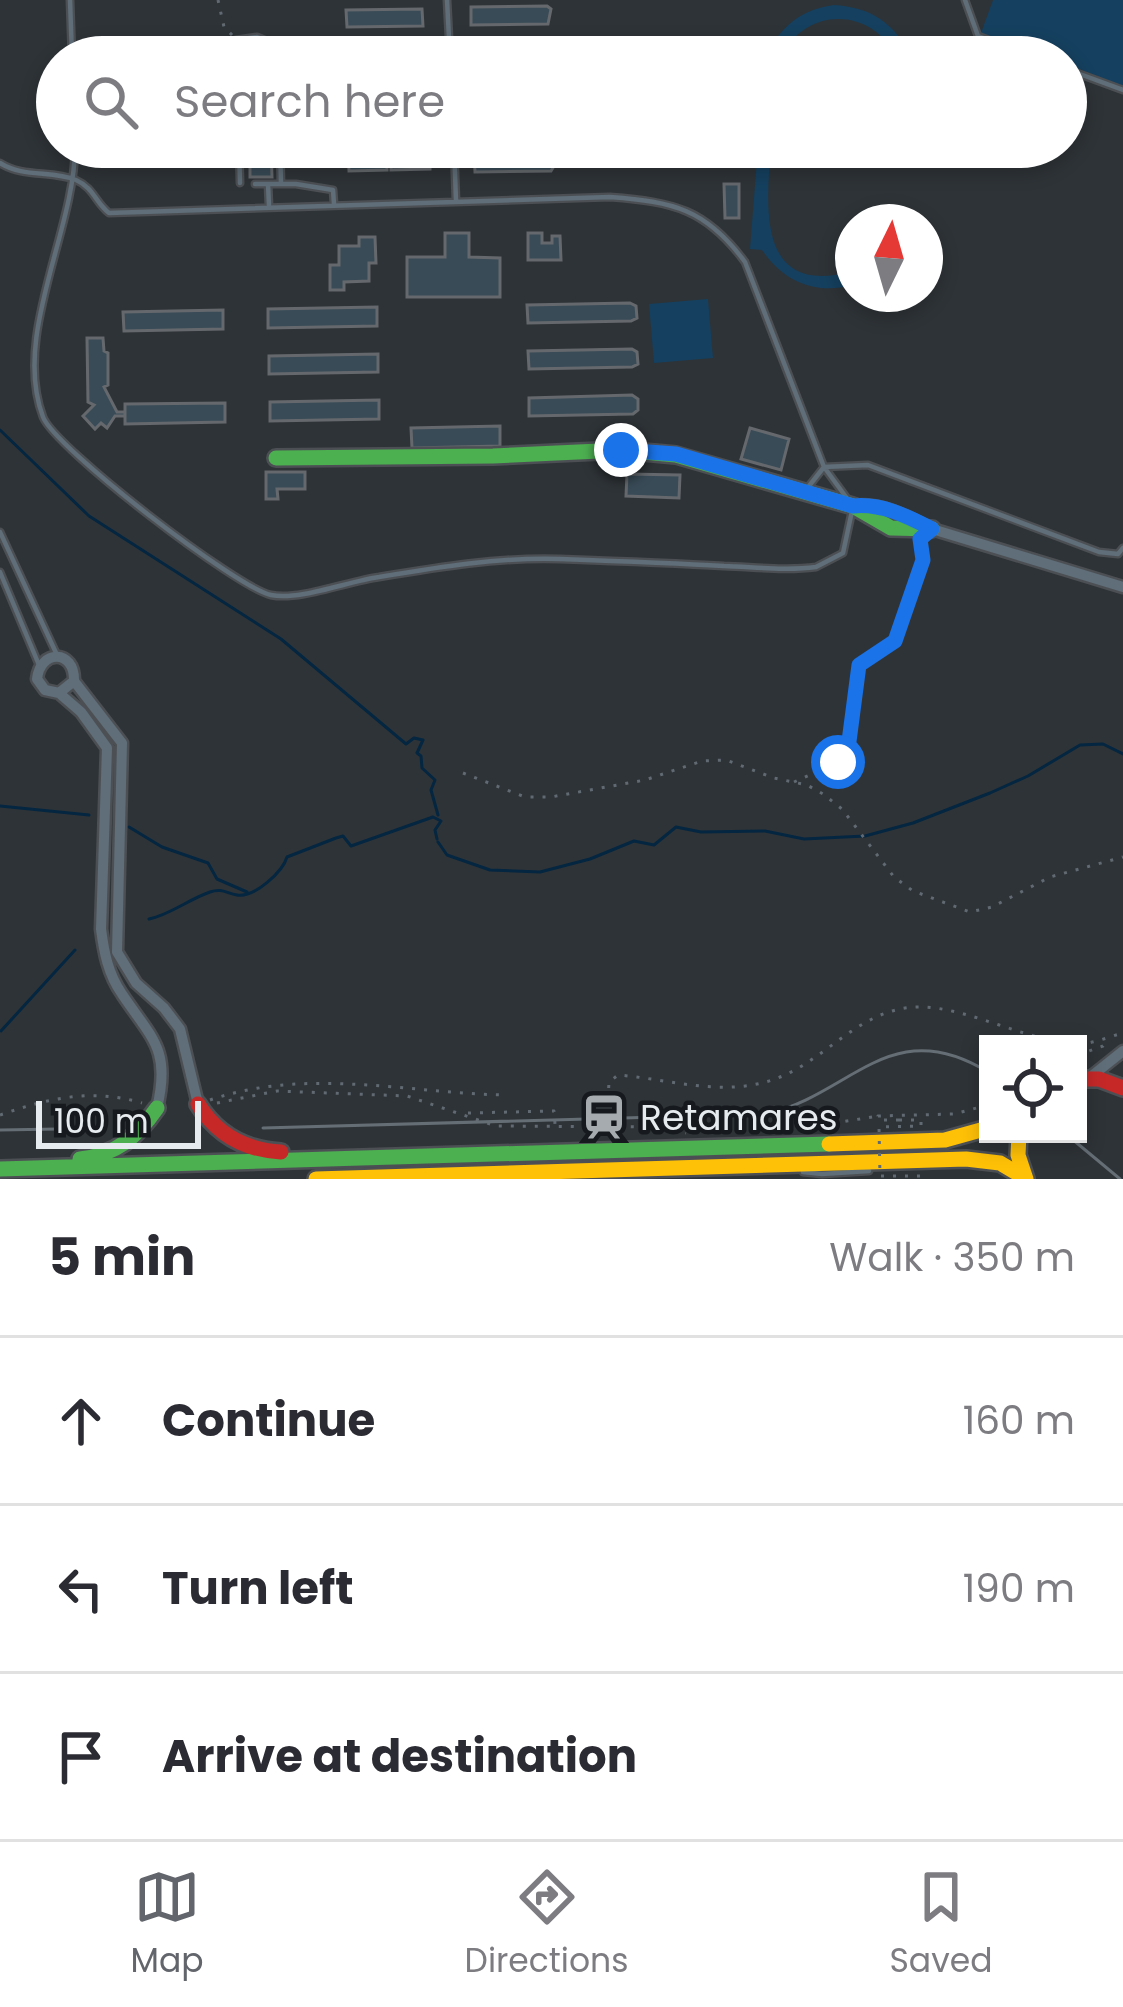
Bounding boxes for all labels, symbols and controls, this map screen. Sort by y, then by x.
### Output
search box [36,36,1087,168]
icon: search [78,69,144,135]
text: Search here [174,70,445,133]
north arrow [835,204,943,312]
route end [594,423,648,477]
route start [811,735,865,789]
map controls [979,1035,1087,1143]
button: locate [979,1035,1087,1143]
station icon: Retamares [579,1092,629,1142]
place label: Retamares [640,1092,838,1143]
scale bar [36,1095,201,1148]
text: 100 m [54,1098,149,1145]
text: 5 min [48,1221,195,1293]
text: Walk · 350 m [829,1230,1075,1285]
icon: ahead [48,1388,114,1454]
text: Continue [162,1389,375,1452]
text: 160 m [963,1393,1075,1448]
icon: left [48,1556,114,1622]
text: Turn left [162,1557,354,1620]
text: 190 m [963,1561,1075,1616]
icon: arrive [48,1724,114,1790]
text: Arrive at destination [162,1725,637,1788]
tab: Map [131,1864,204,1986]
tab: Directions [465,1864,628,1986]
tab: Saved [890,1864,992,1986]

